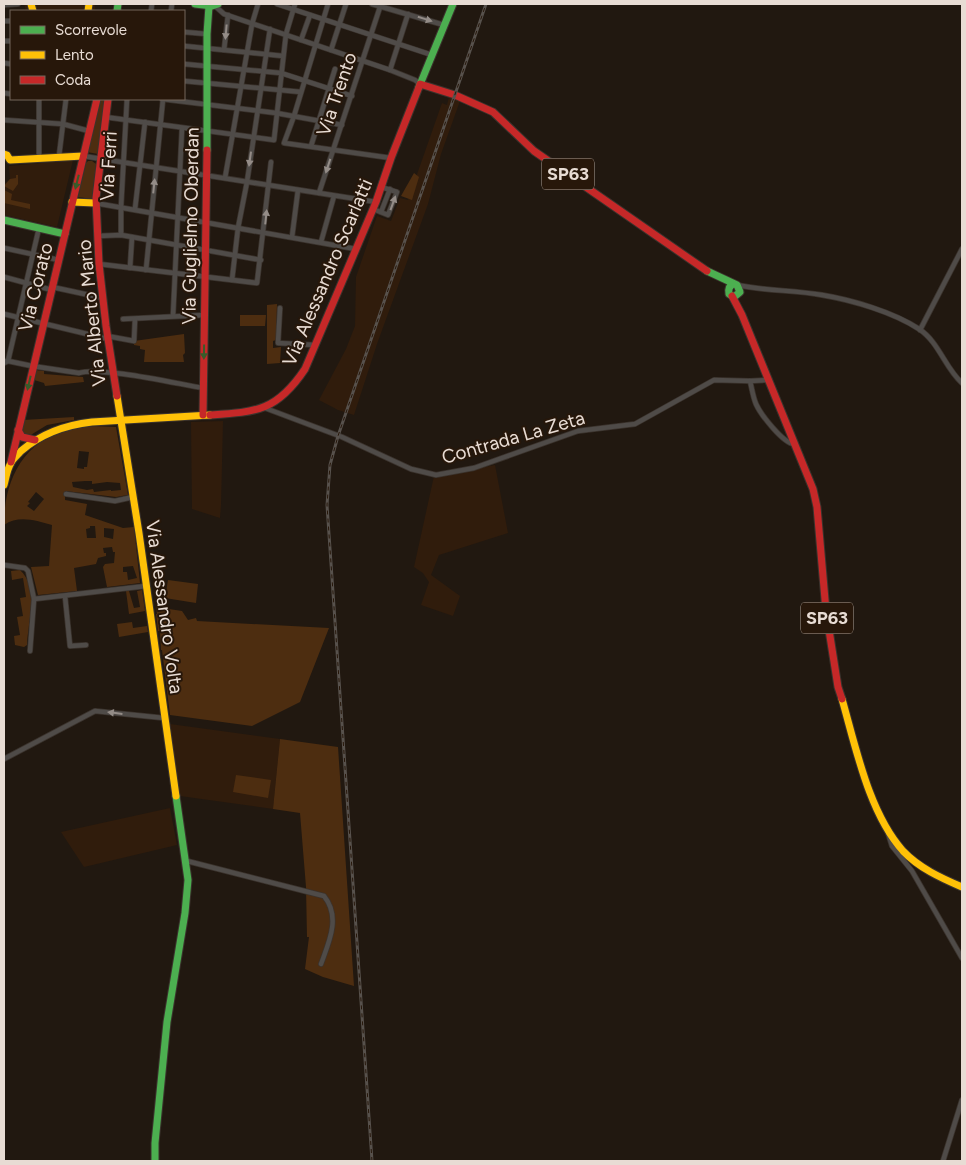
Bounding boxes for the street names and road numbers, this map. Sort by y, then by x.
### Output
street label: Via Trento [311,49,362,139]
street label: Via Guglielmo Oberdan [177,127,204,325]
street label: Via Ferri [95,131,122,201]
road number: SP63 [542,158,594,190]
street label: Via Alessandro Scarlatti [278,175,377,369]
street label: Via Alberto Mario [72,238,111,387]
street label: Via Corato [13,240,58,334]
street label: Contrada La Zeta [439,406,587,469]
street label: Via Alessandro Volta [141,519,188,695]
road number: SP63 [801,602,853,634]

